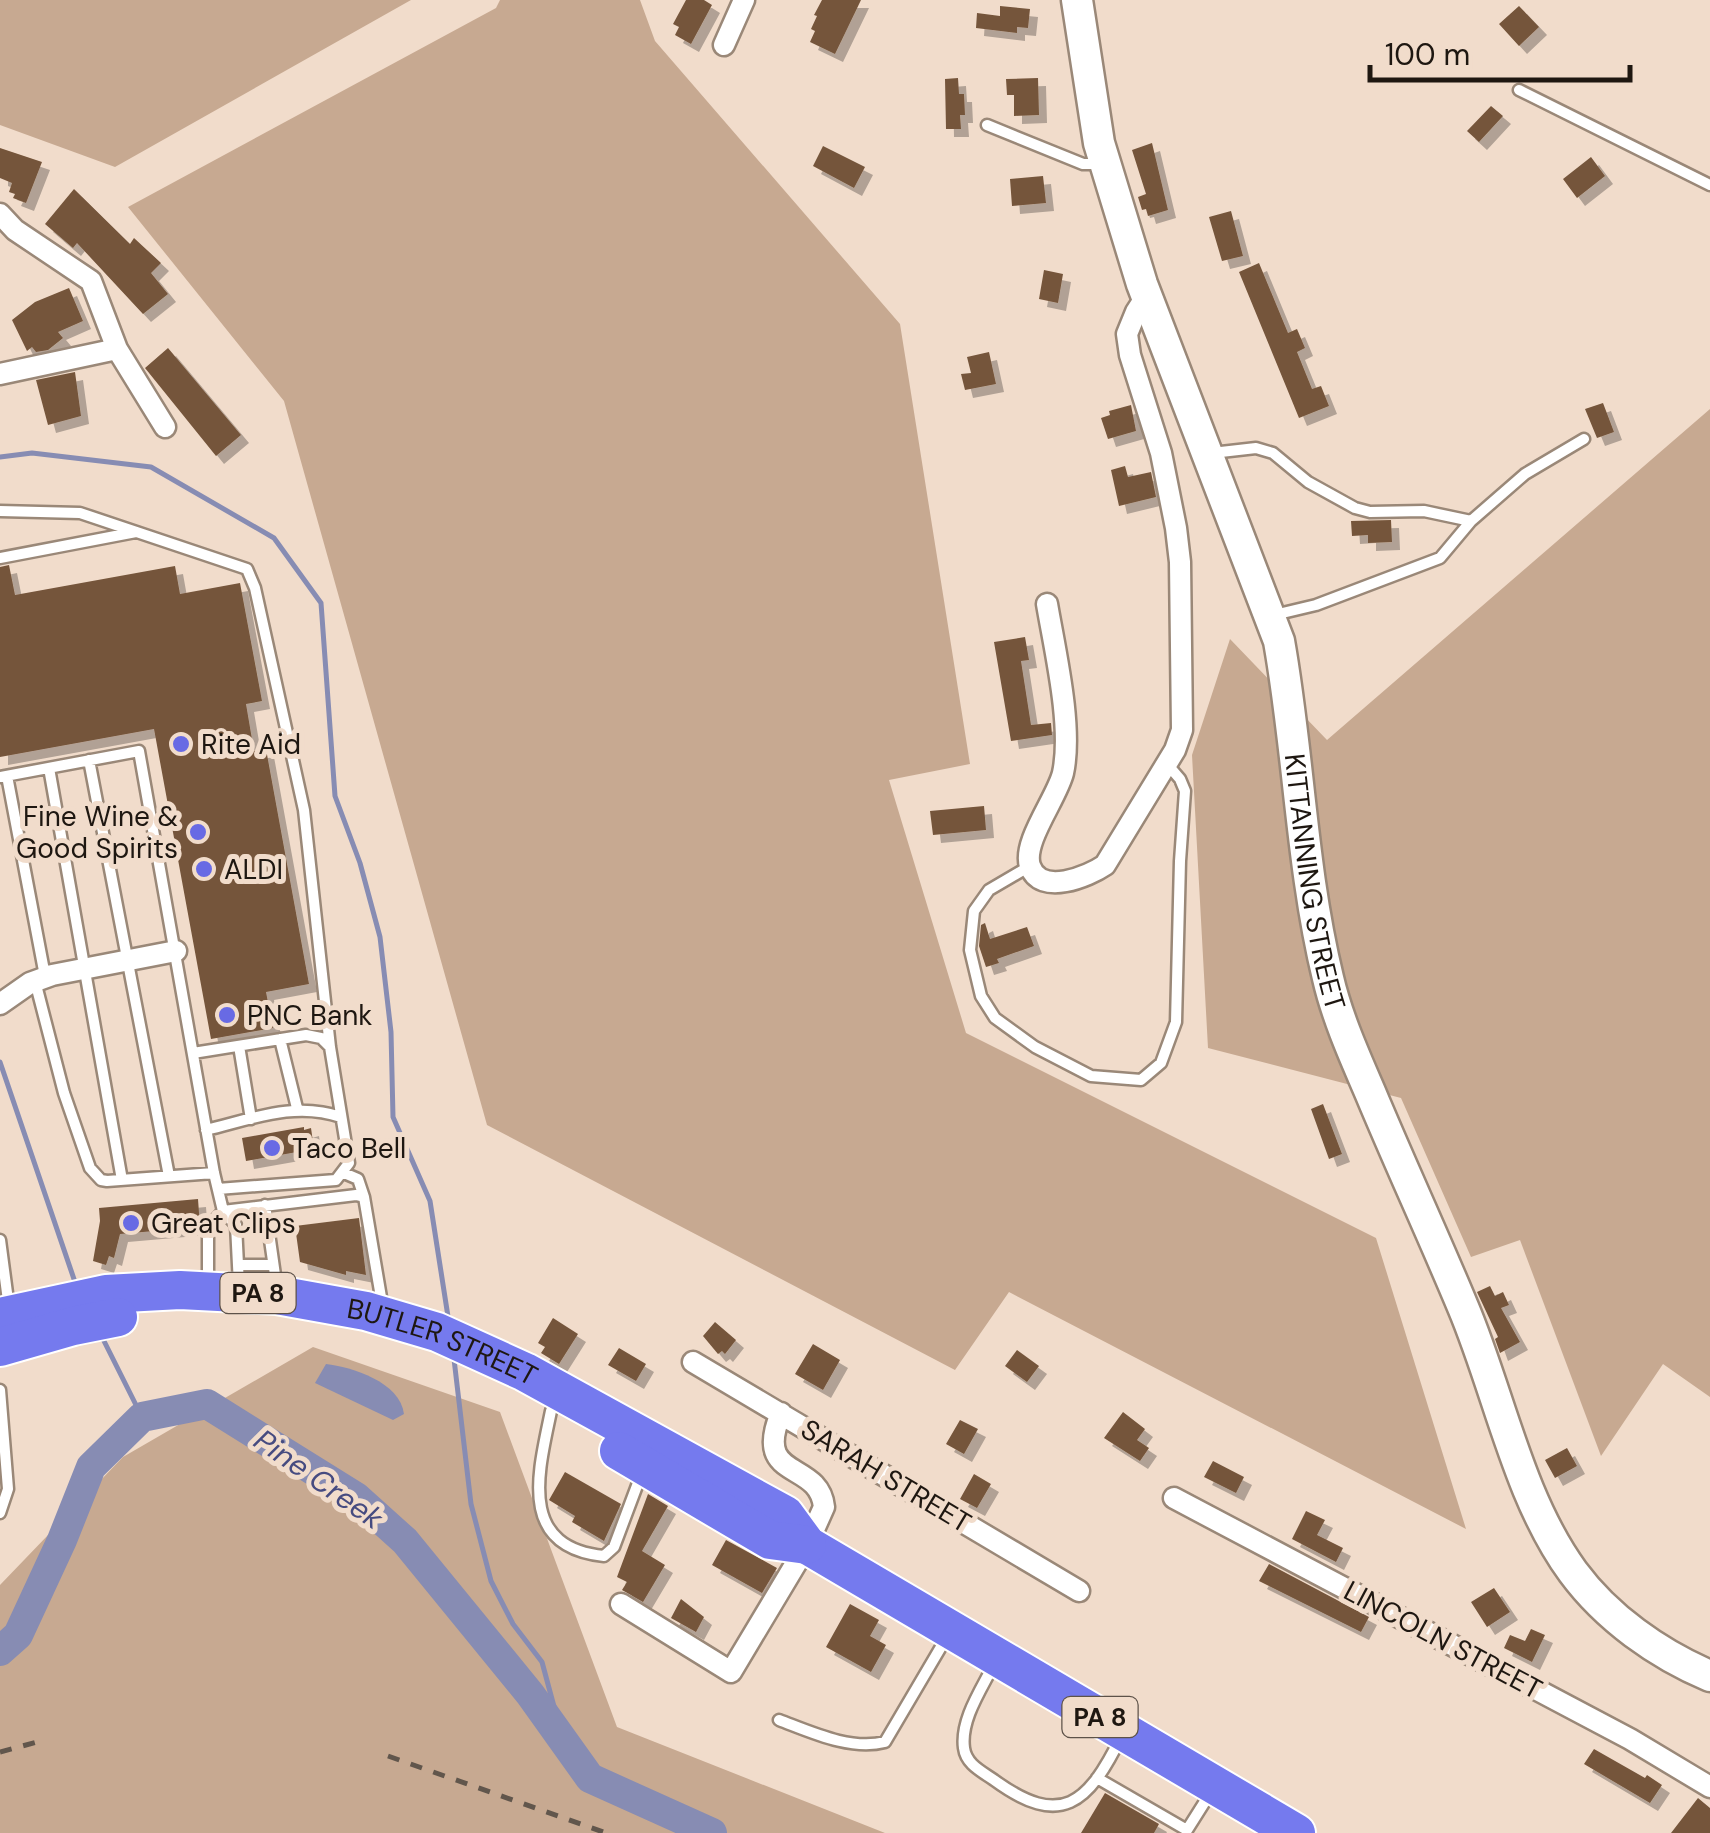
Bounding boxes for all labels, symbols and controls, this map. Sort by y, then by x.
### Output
scale bar [1370,20,1630,82]
text: 100 m [1385,35,1470,74]
place label: Rite Aid [201,726,301,763]
marker: Rite Aid [170,733,192,755]
street label: KITTANNING STREET [1276,752,1354,1015]
place label: Fine Wine & Good Spirits [16,798,178,867]
marker: Fine Wine & Good Spirits [187,821,209,843]
place label: ALDI [224,851,283,888]
marker: ALDI [193,858,215,880]
place label: PNC Bank [247,997,372,1034]
marker: PNC Bank [216,1004,238,1026]
place label: Taco Bell [292,1130,406,1167]
marker: Taco Bell [261,1137,283,1159]
place label: Great Clips [151,1205,296,1242]
marker: Great Clips [120,1212,142,1234]
road number: PA 8 [220,1273,296,1313]
street label: BUTLER STREET [344,1289,544,1394]
street label: SARAH STREET [794,1411,978,1541]
water label: Pine Creek [247,1420,392,1538]
street label: LINCOLN STREET [1337,1572,1549,1708]
road number: PA 8 [1062,1697,1138,1737]

